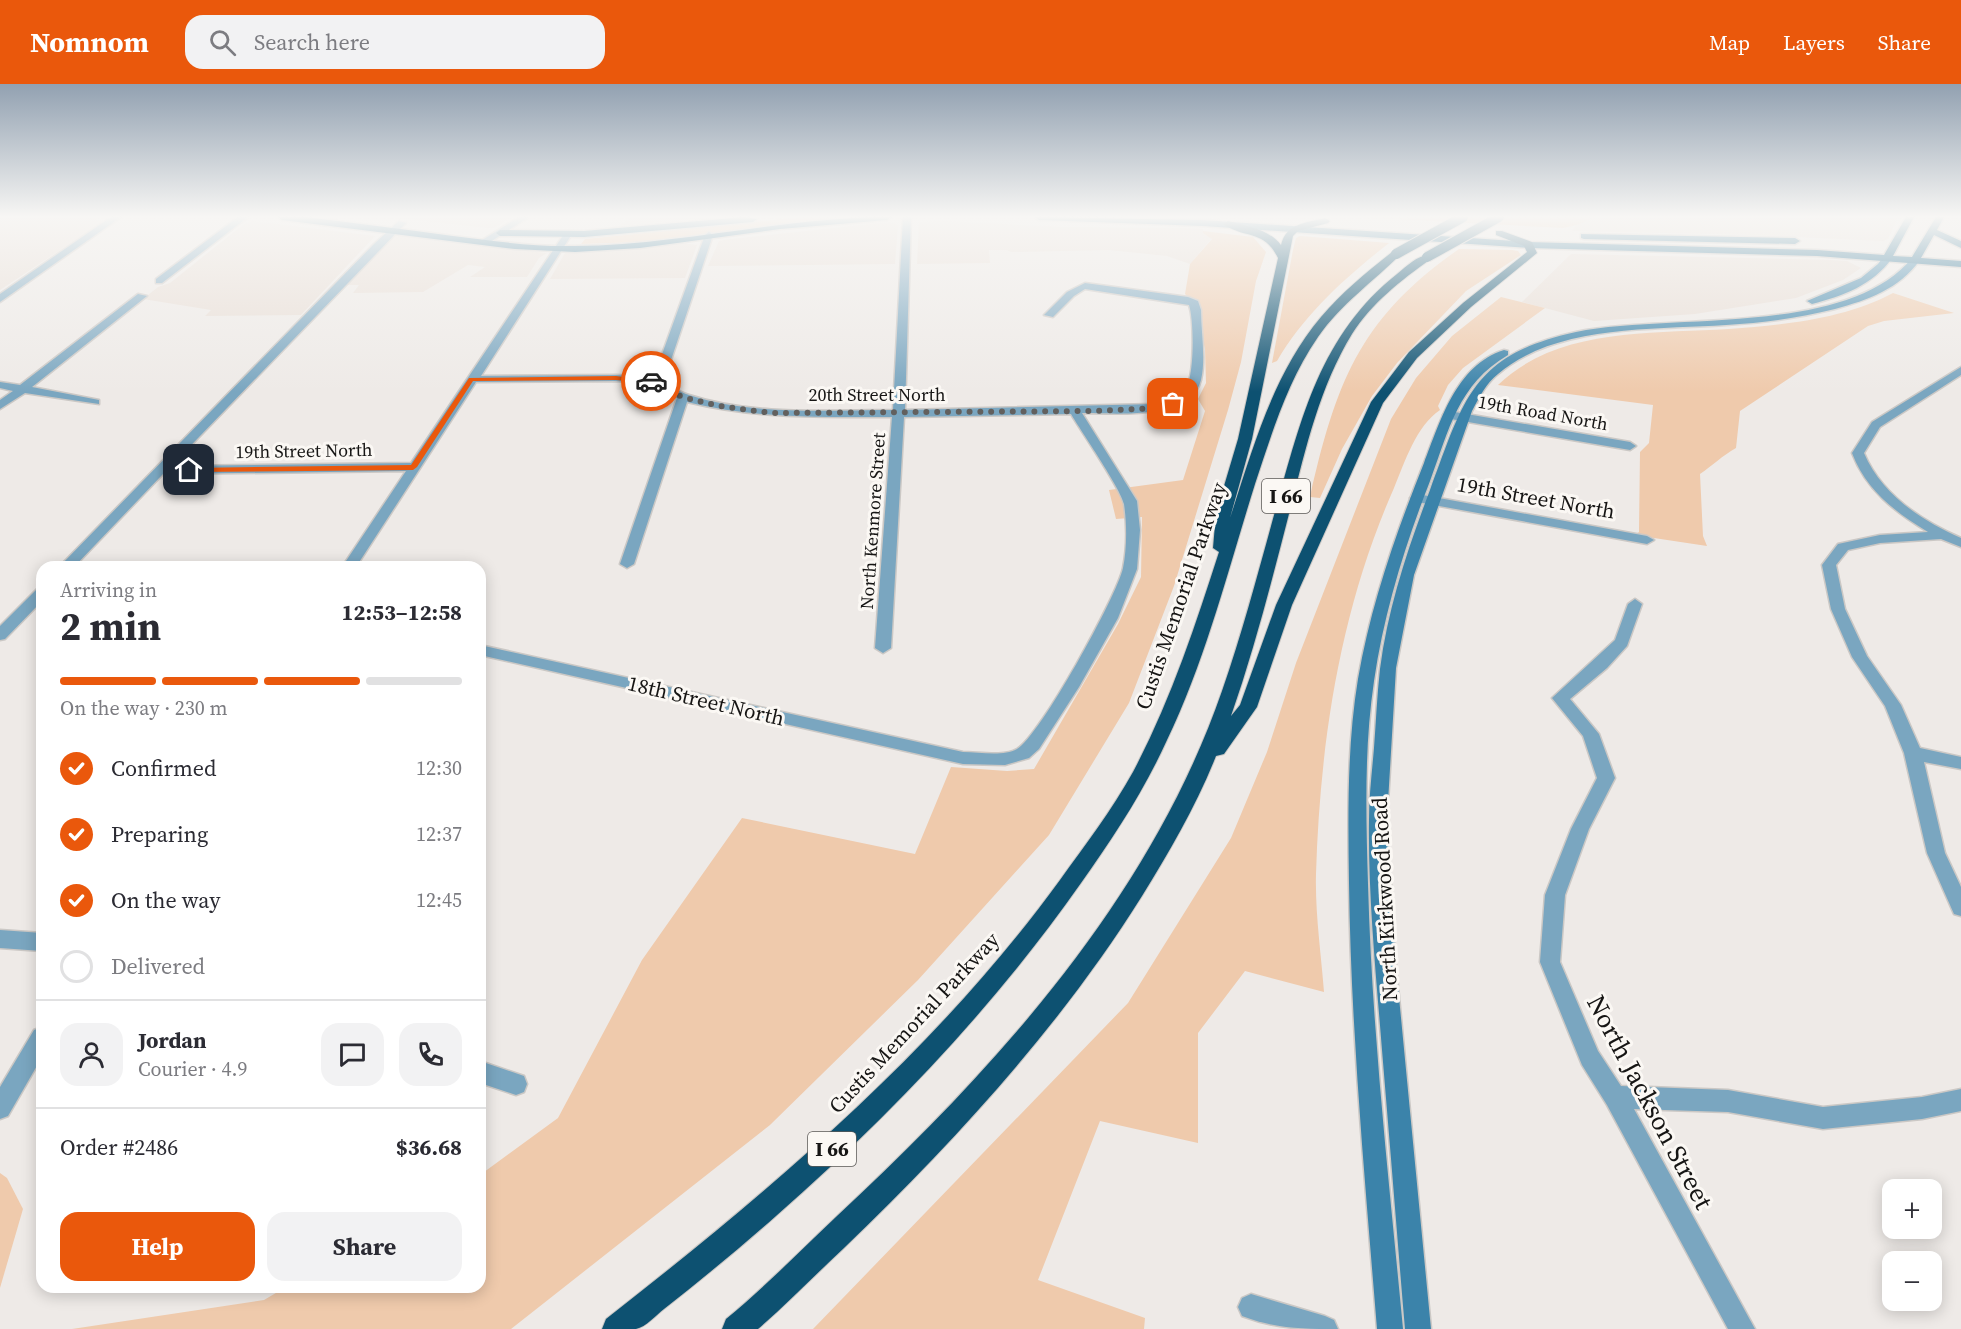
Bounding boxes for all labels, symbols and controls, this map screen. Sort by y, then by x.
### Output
search box [185,15,605,69]
text: Nomnom [30,23,149,61]
icon: search [206,26,239,59]
text: Search here [254,27,370,57]
text: Map [1709,28,1750,57]
text: Layers [1783,28,1845,57]
text: Share [1878,28,1931,57]
courier [621,351,681,411]
icon: car [635,365,668,398]
pin [1147,378,1198,429]
street label: 20th Street North [808,382,946,407]
icon: bag [1156,387,1189,420]
street label: 19th Road North [1476,389,1610,436]
street label: North Kenmore Street [854,432,891,610]
street label: 19th Street North [235,437,373,464]
pin [163,444,214,495]
icon: home [172,453,205,486]
street label: 19th Street North [1455,469,1617,526]
street label: Custis Memorial Parkway [1128,478,1233,713]
road number: I 66 [1262,479,1310,513]
text: Arriving in [60,576,157,604]
text: 12:53–12:58 [342,597,462,627]
text: 2 min [60,600,161,653]
street label: 18th Street North [625,668,787,733]
text: On the way · 230 m [60,694,227,722]
icon: check [60,752,93,785]
text: Confirmed [111,753,216,783]
text: 12:30 [416,754,462,782]
street label: North Kirkwood Road [1365,796,1404,1002]
icon: check [60,818,93,851]
text: Preparing [111,819,208,849]
text: 12:37 [416,820,462,848]
icon: check [60,884,93,917]
text: On the way [111,885,220,915]
text: 12:45 [416,886,462,914]
street label: Custis Memorial Parkway [822,925,1006,1120]
text: Delivered [111,951,205,981]
street label: North Jackson Street [1578,989,1722,1216]
button: person [60,1023,123,1086]
button: chat [321,1023,384,1086]
button: phone [399,1023,462,1086]
text: Jordan [138,1025,206,1055]
text: Courier · 4.9 [138,1055,247,1083]
text: Order #2486 [60,1132,178,1162]
text: $36.68 [396,1132,462,1162]
road number: I 66 [808,1132,856,1166]
map controls [1882,1179,1942,1311]
button: + [1882,1179,1942,1239]
button: Help [60,1212,255,1281]
button: Share [267,1212,462,1281]
button: − [1882,1251,1942,1311]

